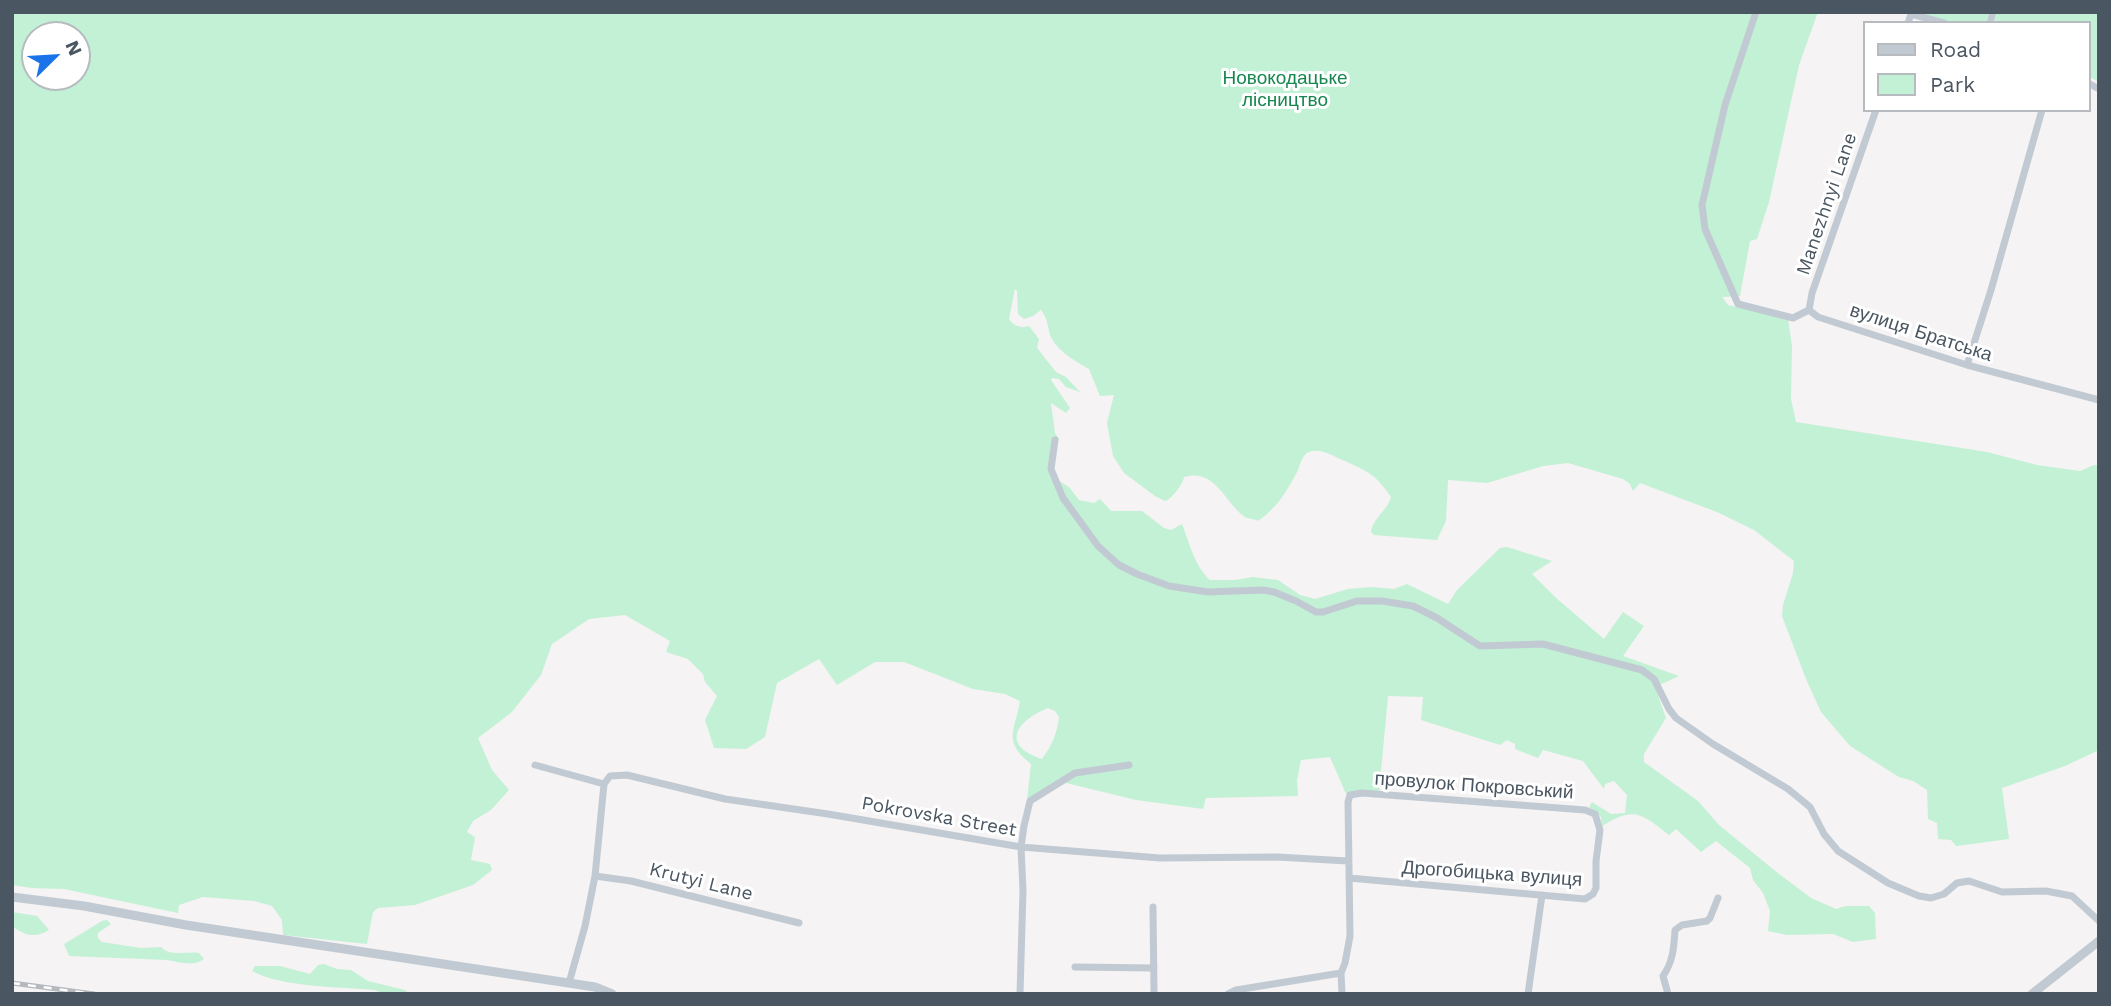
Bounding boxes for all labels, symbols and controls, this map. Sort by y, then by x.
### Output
north arrow [21,21,91,91]
legend [1862,21,2090,112]
text: N [60,37,87,59]
text: Road [1930,37,1981,62]
park label: Новокодацьке лісництво [1223,67,1347,111]
text: Park [1930,72,1975,97]
street label: Manezhnyi Lane [1792,130,1862,278]
street label: вулиця Братська [1847,299,1995,367]
street label: провулок Покровський [1374,768,1574,804]
street label: Pokrovska Street [860,792,1018,842]
street label: Дрогобицька вулиця [1401,856,1583,892]
street label: Krutyi Lane [647,858,755,906]

